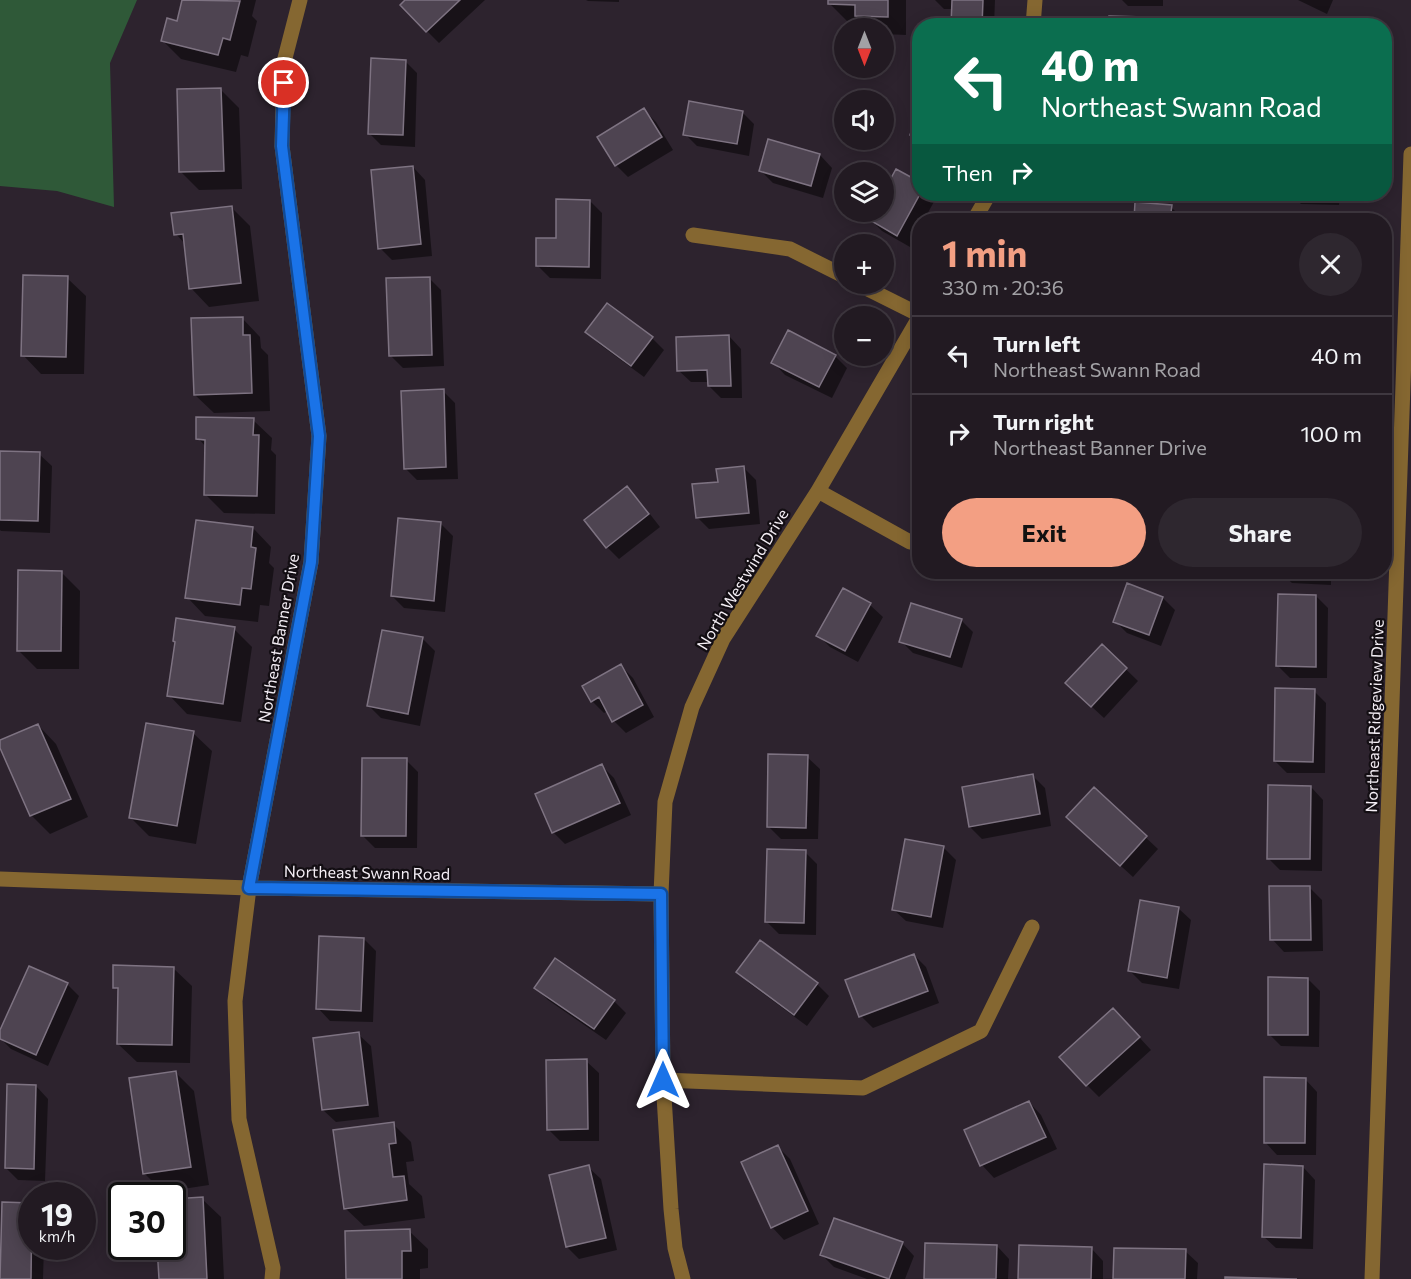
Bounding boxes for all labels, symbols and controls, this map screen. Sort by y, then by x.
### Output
north arrow [834,18,894,78]
map controls [834,18,894,366]
text: 40 m [1041,38,1139,90]
icon: left [942,42,1020,120]
pin [258,57,309,108]
icon: arrive [267,66,300,99]
button: sound [834,90,894,150]
text: Northeast Swann Road [1041,90,1321,123]
icon: right [1005,156,1038,189]
text: Then [942,159,993,186]
button: layers [834,162,894,222]
text: 1 min [942,230,1027,274]
button: close [1299,233,1362,296]
button: + [834,234,894,294]
text: 330 m · 20:36 [942,275,1064,299]
button: − [834,306,894,366]
text: Turn left [993,330,1080,357]
icon: left [942,339,975,372]
text: 40 m [1311,342,1362,369]
text: Northeast Swann Road [993,357,1201,381]
text: Turn right [993,408,1094,435]
icon: right [942,417,975,450]
text: 100 m [1300,420,1362,447]
text: Northeast Banner Drive [993,435,1207,459]
button: Exit [942,498,1146,567]
button: Share [1158,498,1362,567]
street label: North Westwind Drive [692,505,792,653]
street label: Northeast Banner Drive [254,552,302,724]
street label: Northeast Ridgeview Drive [1361,619,1387,813]
street label: Northeast Swann Road [284,861,450,883]
position arrow [631,1048,695,1112]
speed limit sign: 30 [108,1182,186,1260]
text: 19 [41,1195,73,1232]
text: km/h [39,1227,75,1245]

